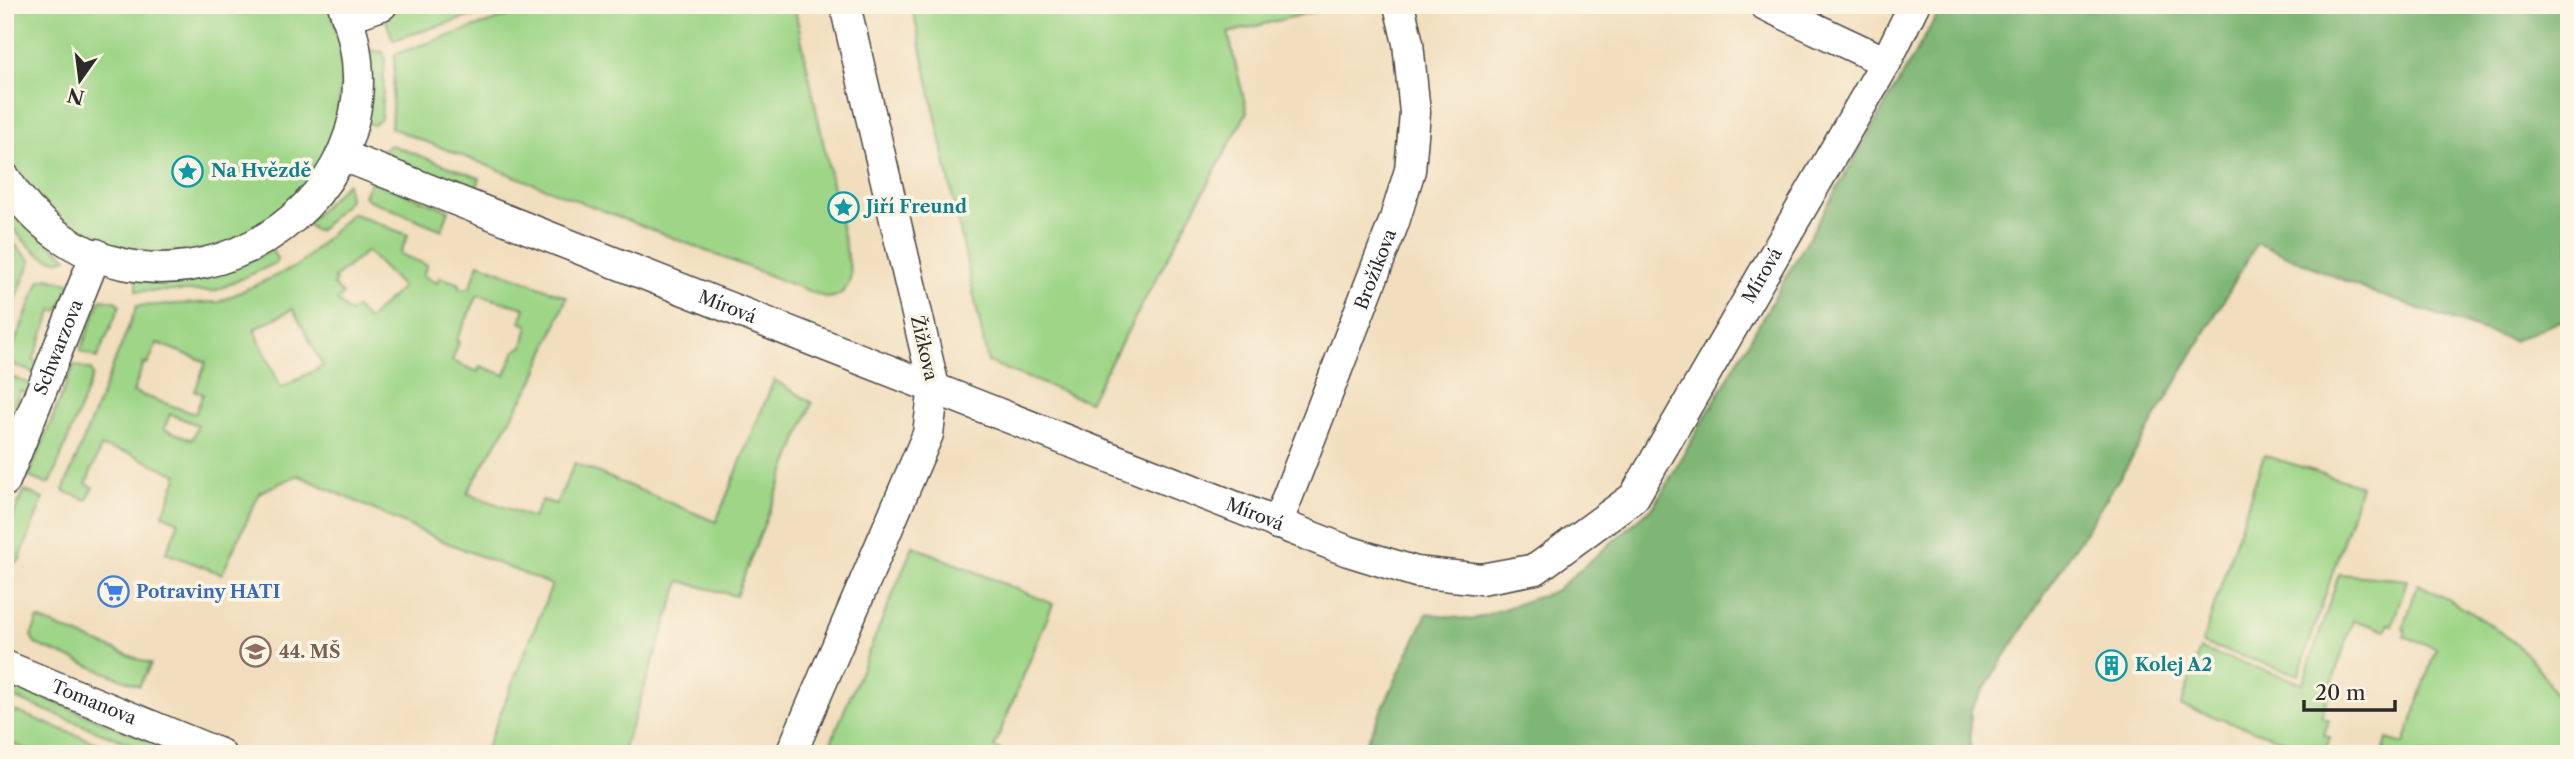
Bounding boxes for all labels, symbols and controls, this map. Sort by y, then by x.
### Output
north arrow [46,46,116,116]
text: N [65,83,87,109]
place icon: Na Hvězdě [171,154,205,188]
place label: Na Hvězdě [211,160,311,182]
place icon: Jiří Freund [826,190,860,224]
place label: Jiří Freund [863,196,967,218]
street label: Brožíkova [1350,226,1401,313]
street label: Mírová [1738,244,1787,307]
street label: Mírová [695,286,760,328]
street label: Schwarzova [30,296,88,398]
street label: Žižkova [906,313,944,383]
street label: Mírová [1223,493,1287,536]
supermarket icon: Potraviny HATI [96,575,130,609]
place label: Potraviny HATI [136,581,280,603]
school or university icon: 44. MŠ [239,635,273,669]
place label: 44. MŠ [279,639,340,663]
building icon: Kolej A2 [2095,648,2129,682]
place label: Kolej A2 [2135,654,2212,676]
scale bar [2304,668,2396,712]
street label: Tomanova [48,675,140,730]
text: 20 m [2315,680,2366,705]

